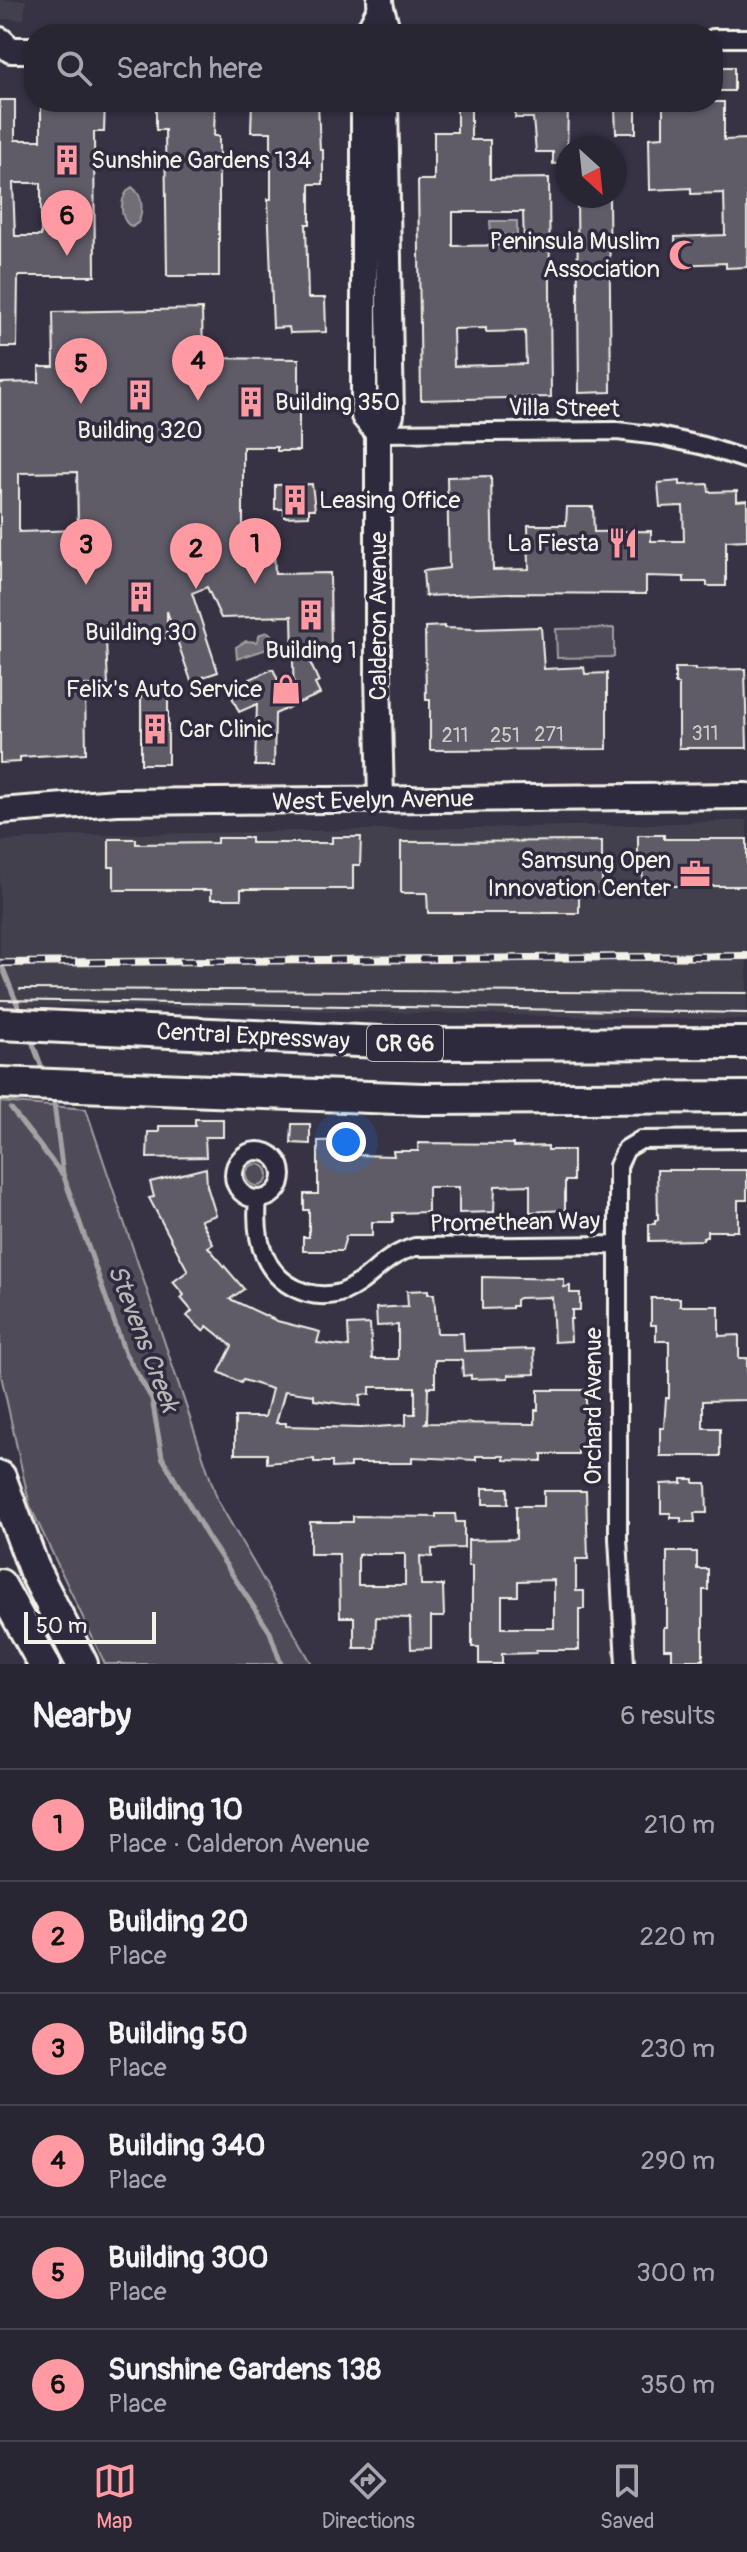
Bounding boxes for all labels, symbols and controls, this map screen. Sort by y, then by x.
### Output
search box [24,24,723,112]
icon: search [52,46,96,90]
text: Search here [116,50,263,87]
north arrow [555,136,627,208]
building icon: Sunshine Gardens 134 [50,143,84,177]
place label: Sunshine Gardens 134 [91,146,311,175]
pin: 6 [41,190,93,256]
place label: Peninsula Muslim Association [489,227,660,284]
mosque icon: Peninsula Muslim Association [667,238,701,272]
pin: 4 [172,335,224,401]
pin: 5 [55,338,107,404]
building icon: Building 320 [123,378,157,412]
building icon: Building 350 [234,385,268,419]
place label: Building 350 [275,388,400,417]
street label: Villa Street [508,393,620,424]
place label: Building 320 [77,416,203,445]
building icon: Leasing Office [278,483,312,517]
place label: Leasing Office [319,486,461,515]
pin: 1 [229,518,281,584]
pin: 3 [60,519,112,585]
pin: 2 [170,523,222,589]
restaurant icon: La Fiesta [606,526,640,560]
place label: La Fiesta [507,529,599,558]
street label: Calderon Avenue [364,531,393,700]
building icon: Building 30 [124,580,158,614]
building icon: Building 1 [294,598,328,632]
place label: Building 30 [85,618,197,647]
place label: Building 1 [265,636,357,665]
shop icon: Felix's Auto Service [269,672,303,706]
place label: Felix's Auto Service [66,675,262,704]
building icon: Car Clinic [138,712,172,746]
place label: Car Clinic [179,715,273,744]
house number: 311 [692,721,718,746]
house number: 271 [534,722,564,747]
house number: 211 [442,723,468,748]
house number: 251 [490,723,520,748]
street label: West Evelyn Avenue [272,784,474,817]
place label: Samsung Open Innovation Center [487,846,671,903]
office icon: Samsung Open Innovation Center [678,857,712,891]
street label: Central Expressway [156,1017,350,1056]
road number: CR G6 [367,1025,443,1061]
your location [326,1122,366,1162]
street label: Promethean Way [430,1207,600,1238]
water label: Stevens Creek [100,1260,187,1419]
street label: Orchard Avenue [579,1327,608,1485]
scale bar [24,1608,156,1644]
text: 50 m [36,1612,87,1640]
text: Nearby [32,1695,131,1738]
text: 6 results [620,1700,715,1732]
text: Building 10 [108,1791,243,1828]
text: 1 [53,1809,63,1841]
text: 210 m [644,1809,715,1841]
text: Place · Calderon Avenue [108,1828,369,1860]
text: Building 20 [108,1903,248,1940]
text: 2 [51,1921,65,1953]
text: 220 m [639,1921,715,1953]
text: Place [108,1940,167,1972]
text: Building 50 [108,2015,248,2052]
text: 3 [51,2033,65,2065]
text: 230 m [640,2033,715,2065]
text: Place [108,2052,167,2084]
text: Building 340 [108,2127,266,2164]
text: 4 [50,2145,66,2177]
text: 290 m [641,2145,715,2177]
text: Place [108,2164,167,2196]
text: Building 300 [108,2239,269,2276]
text: 5 [51,2257,65,2289]
text: 300 m [636,2257,715,2289]
text: Place [108,2276,167,2308]
text: Sunshine Gardens 138 [108,2351,381,2388]
text: 6 [50,2369,66,2401]
text: 350 m [640,2369,715,2401]
text: Place [108,2388,167,2420]
tab: Map [93,2459,137,2535]
tab: Directions [322,2459,415,2535]
tab: Saved [600,2459,654,2535]

